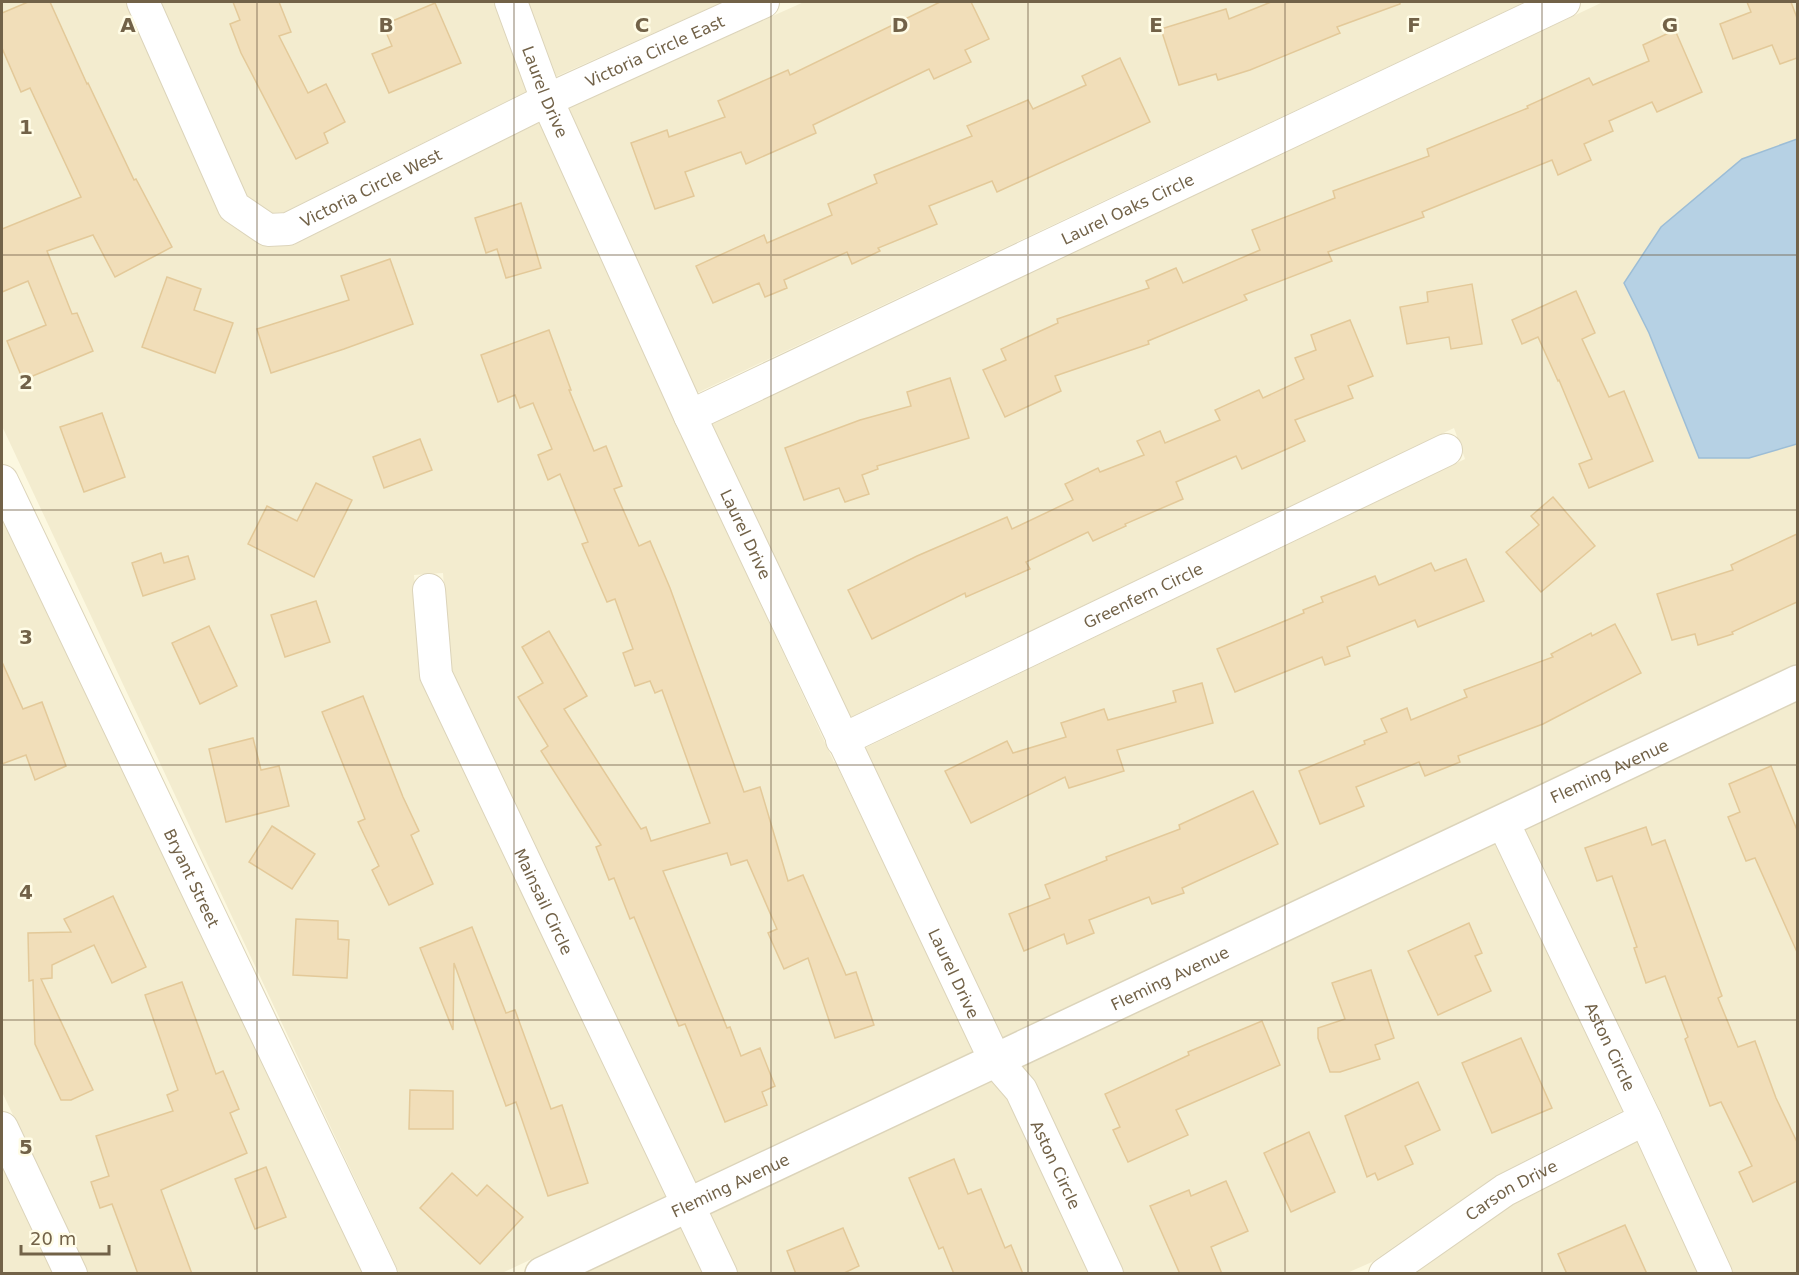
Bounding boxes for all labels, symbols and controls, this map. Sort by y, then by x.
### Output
street label: Victoria Circle East [582,12,728,90]
text: A [120,13,136,37]
text: B [378,13,394,37]
text: D [892,13,908,37]
text: E [1149,13,1163,37]
text: F [1407,13,1421,37]
text: G [1662,13,1678,37]
street label: Laurel Drive [518,43,572,141]
text: 1 [19,115,33,139]
street label: Victoria Circle West [297,145,445,231]
street label: Laurel Oaks Circle [1058,170,1197,249]
text: 2 [19,370,33,394]
street label: Laurel Drive [716,486,775,582]
street label: Greenfern Circle [1080,559,1206,633]
text: 3 [19,625,33,649]
street label: Fleming Avenue [1547,735,1672,807]
street label: Bryant Street [160,826,223,931]
street label: Mainsail Circle [510,845,577,958]
text: 4 [19,880,33,904]
street label: Laurel Drive [924,926,983,1022]
street label: Fleming Avenue [1108,943,1232,1015]
street label: Aston Circle [1581,1000,1639,1094]
street label: Aston Circle [1027,1118,1084,1212]
text: 5 [19,1135,33,1159]
street label: Fleming Avenue [668,1150,792,1222]
street label: Carson Drive [1462,1156,1561,1225]
scale bar [21,1218,110,1256]
text: 20 m [30,1228,76,1249]

